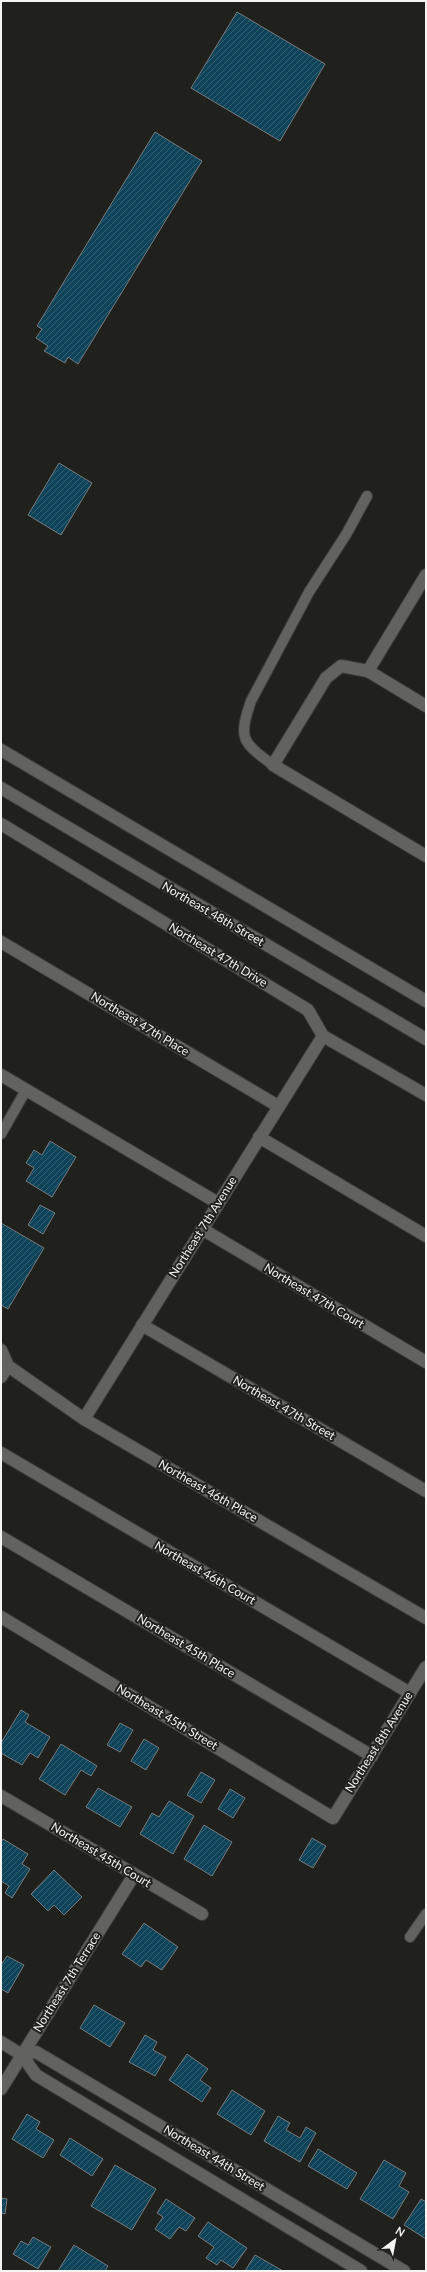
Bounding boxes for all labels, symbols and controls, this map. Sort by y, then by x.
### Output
street label: Northeast 48th Street [159,878,268,949]
street label: Northeast 47th Drive [166,919,270,990]
street label: Northeast 47th Place [88,988,192,1059]
street label: Northeast 7th Avenue [165,1173,240,1280]
street label: Northeast 47th Court [262,1260,368,1332]
street label: Northeast 47th Street [230,1372,339,1443]
street label: Northeast 46th Place [156,1456,260,1525]
street label: Northeast 46th Court [152,1538,259,1608]
street label: Northeast 45th Place [134,1610,238,1681]
street label: Northeast 45th Street [114,1680,221,1753]
street label: Northeast 8th Avenue [341,1688,416,1795]
street label: Northeast 45th Court [49,1819,155,1891]
street label: Northeast 7th Terrace [30,1929,103,2035]
street label: Northeast 44th Street [161,2121,268,2194]
north arrow [375,2220,415,2260]
text: N [394,2223,408,2239]

